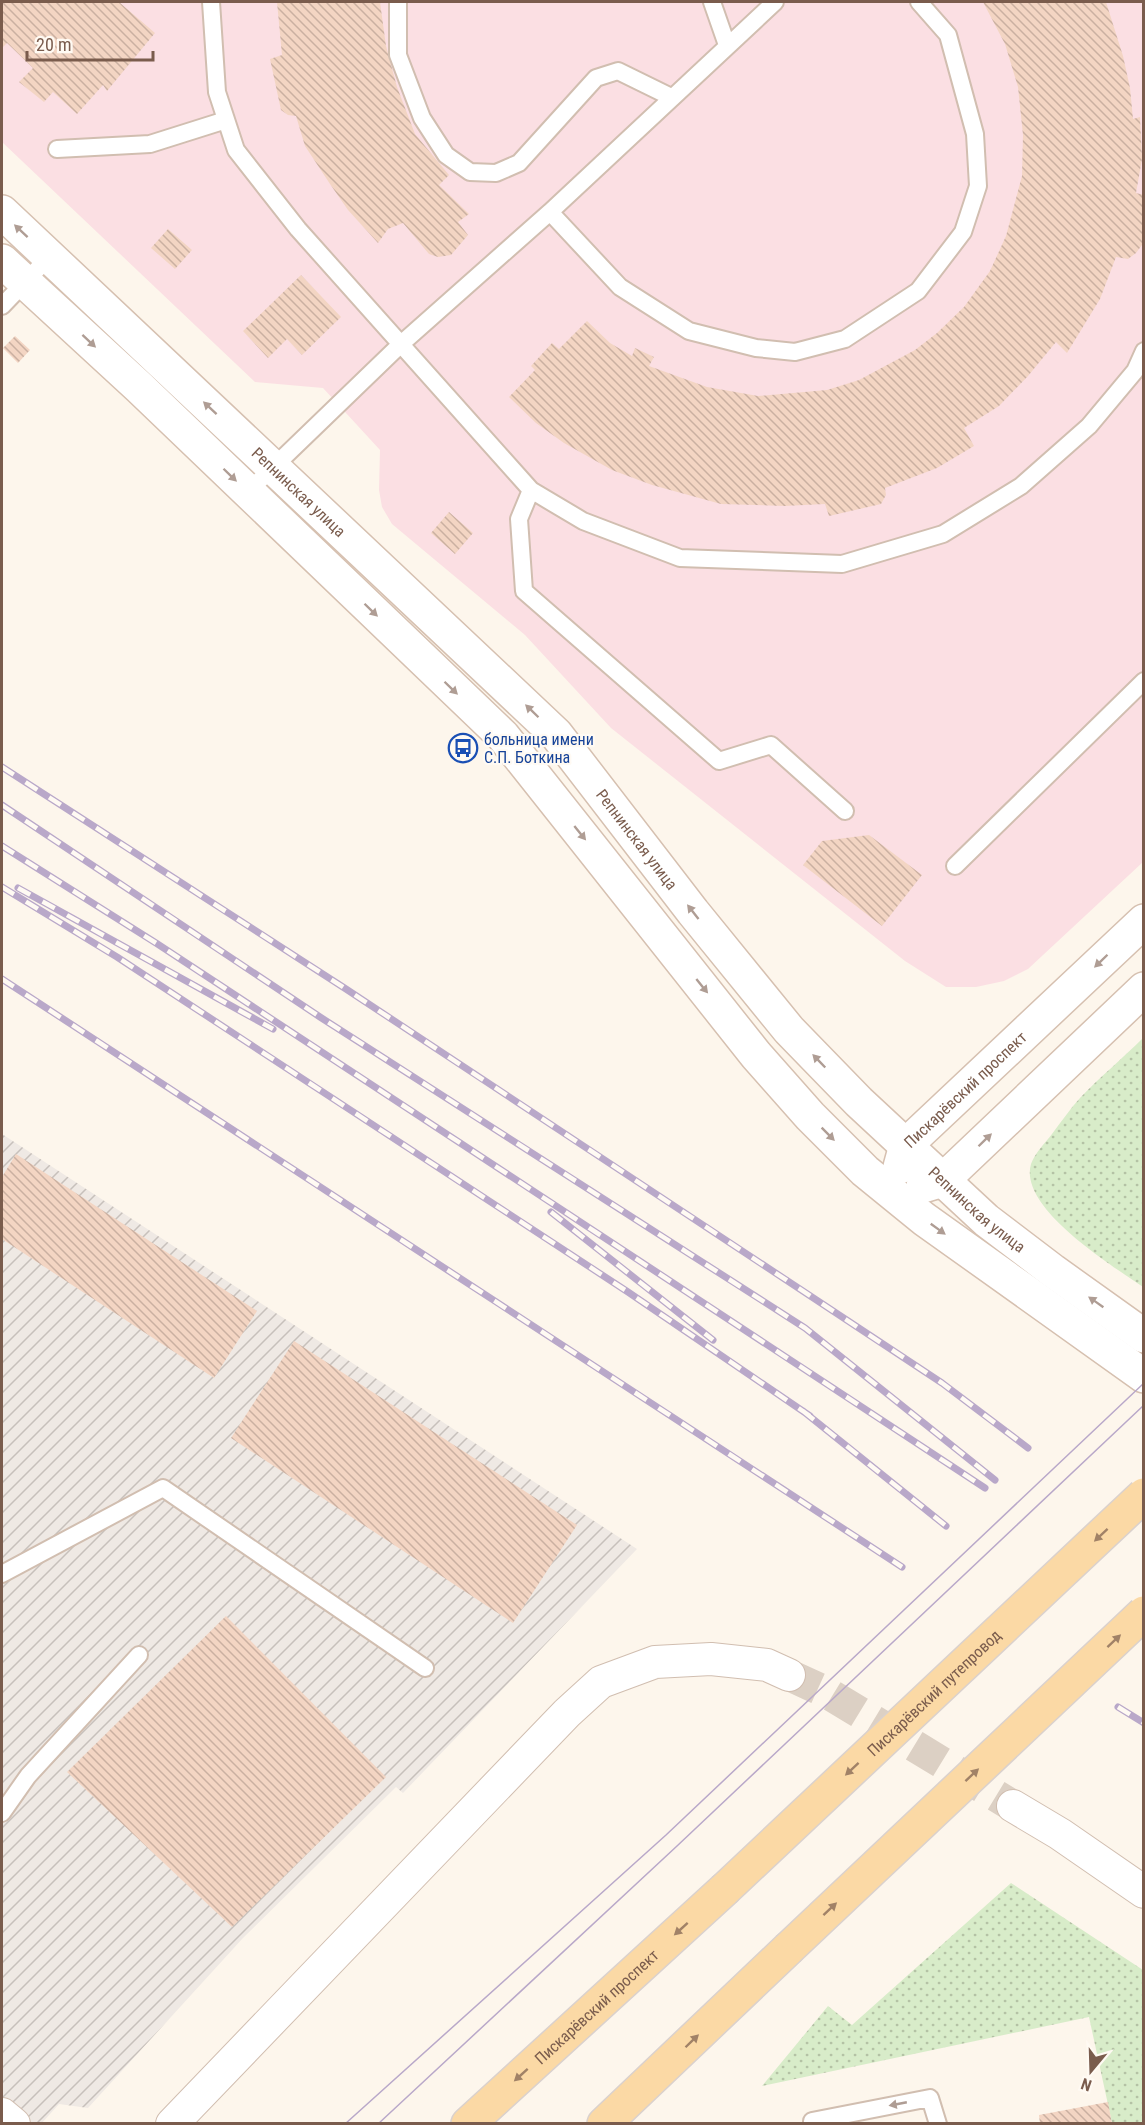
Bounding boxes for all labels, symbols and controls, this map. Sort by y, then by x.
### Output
scale bar [27,24,153,62]
text: 20 m [36,34,71,55]
one-way arrow [14,225,29,238]
one-way arrow [81,334,96,348]
one-way arrow [203,402,217,416]
street label: Репнинская улица [248,444,349,541]
one-way arrow [223,468,238,482]
one-way arrow [363,603,378,617]
one-way arrow [444,680,458,694]
one-way arrow [525,704,539,718]
place label: больница имени С.П. Боткина [484,730,594,767]
bus stop icon: больница имени С.П. Боткина [447,732,479,764]
street label: Репнинская улица [592,786,681,894]
one-way arrow [574,826,586,841]
one-way arrow [687,905,700,920]
one-way arrow [1094,954,1109,967]
one-way arrow [695,978,708,994]
street label: Пискарёвский проспект [900,1028,1031,1152]
one-way arrow [812,1054,826,1068]
one-way arrow [821,1127,836,1141]
one-way arrow [978,1133,992,1147]
street label: Репнинская улица [925,1163,1029,1257]
one-way arrow [930,1223,946,1235]
one-way arrow [1088,1296,1104,1308]
one-way arrow [1094,1528,1109,1541]
street label: Пискарёвский путепровод [864,1626,1005,1760]
one-way arrow [1106,1634,1121,1648]
one-way arrow [845,1762,860,1775]
one-way arrow [964,1769,979,1782]
one-way arrow [823,1902,838,1916]
one-way arrow [674,1922,688,1936]
street label: Пискарёвский проспект [531,1946,663,2068]
one-way arrow [685,2034,699,2048]
north arrow [1061,2041,1121,2101]
one-way arrow [514,2068,529,2081]
text: N [1079,2074,1094,2095]
one-way arrow [889,2100,908,2109]

